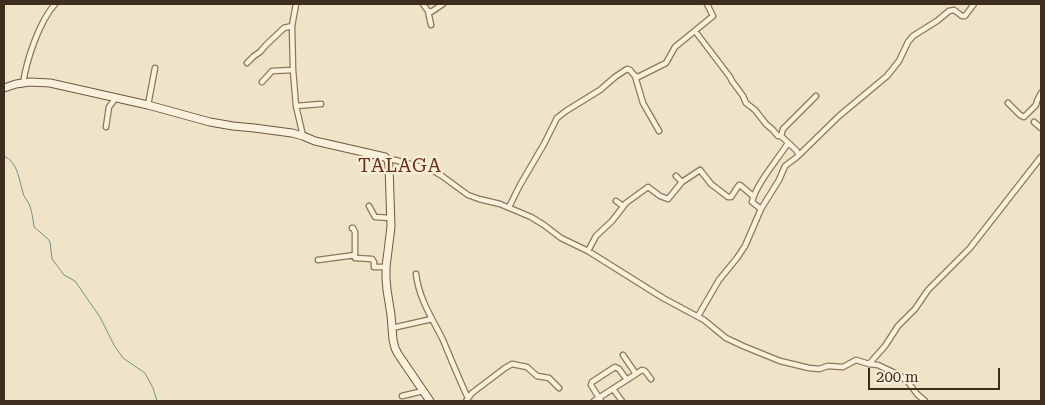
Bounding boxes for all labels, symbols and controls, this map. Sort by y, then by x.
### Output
district label: TALAGA [357,155,443,177]
scale bar [870,358,1002,390]
text: 200 m [876,368,919,386]

